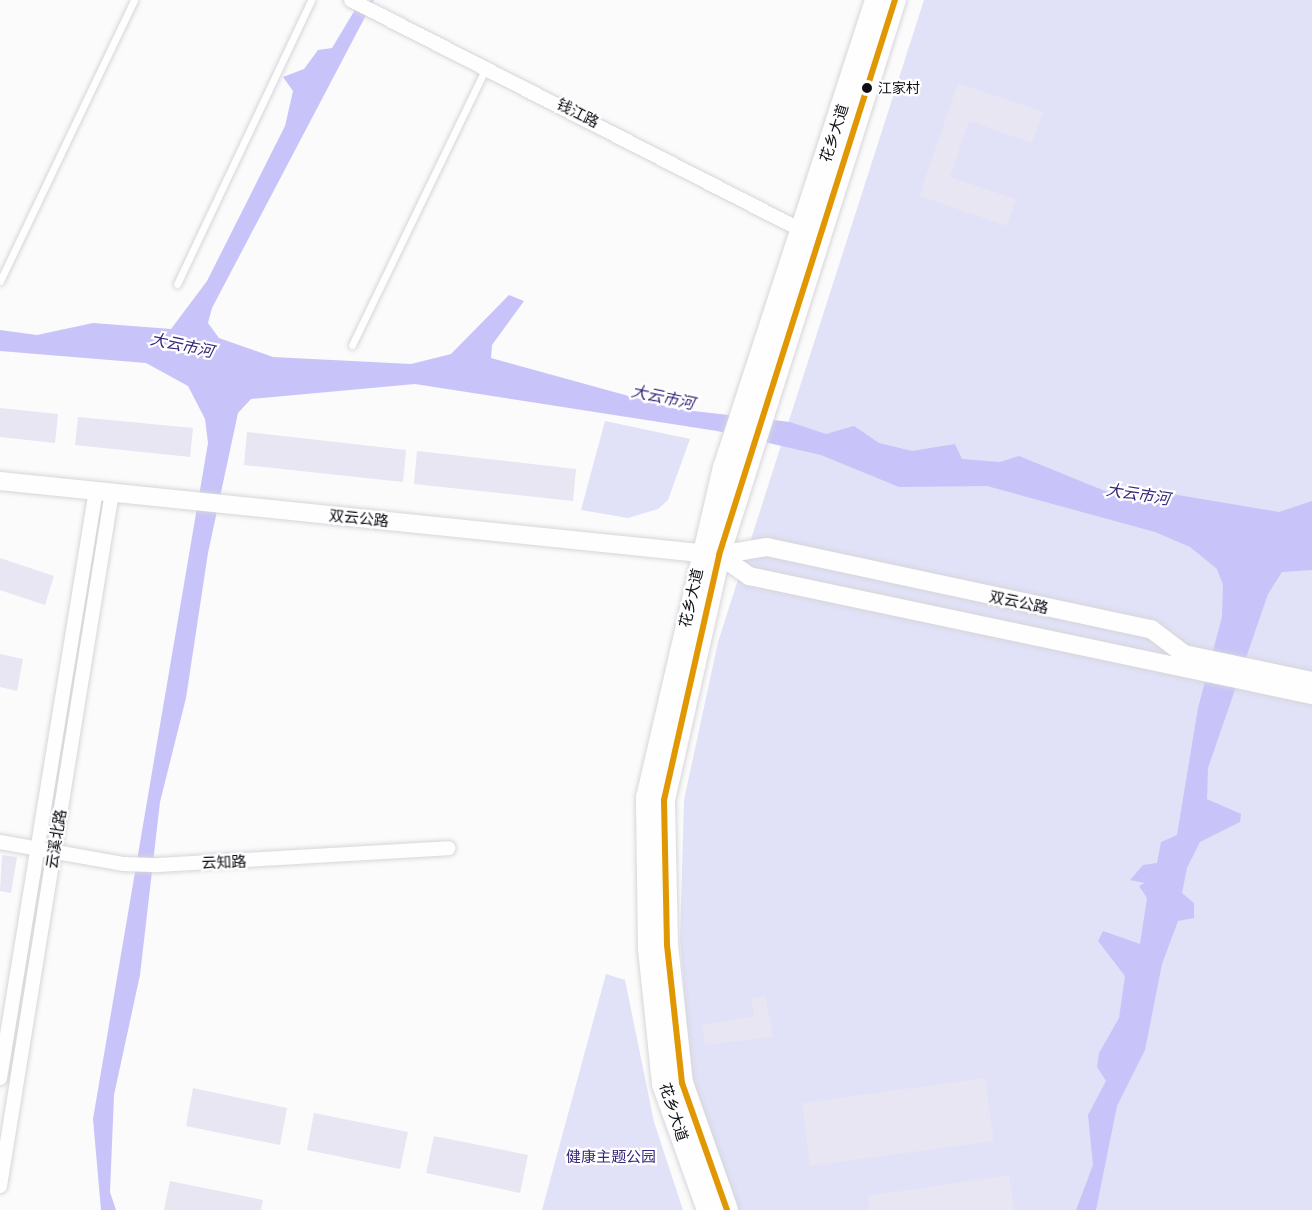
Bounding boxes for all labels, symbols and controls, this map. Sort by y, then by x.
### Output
place label: 江家村 [878,80,920,96]
marker: 江家村 [861,82,873,94]
street label: 钱江路 [554,95,602,131]
street label: 花乡大道 [816,102,852,164]
water label: 大云市河 [149,329,215,361]
water label: 大云市河 [630,381,696,413]
water label: 大云市河 [1105,480,1171,508]
street label: 双云公路 [328,506,390,530]
street label: 花乡大道 [675,567,707,629]
street label: 双云公路 [988,587,1050,617]
street label: 云溪北路 [42,808,70,870]
street label: 云知路 [201,852,247,872]
street label: 花乡大道 [656,1081,692,1143]
park label: 健康主题公园 [566,1148,656,1166]

